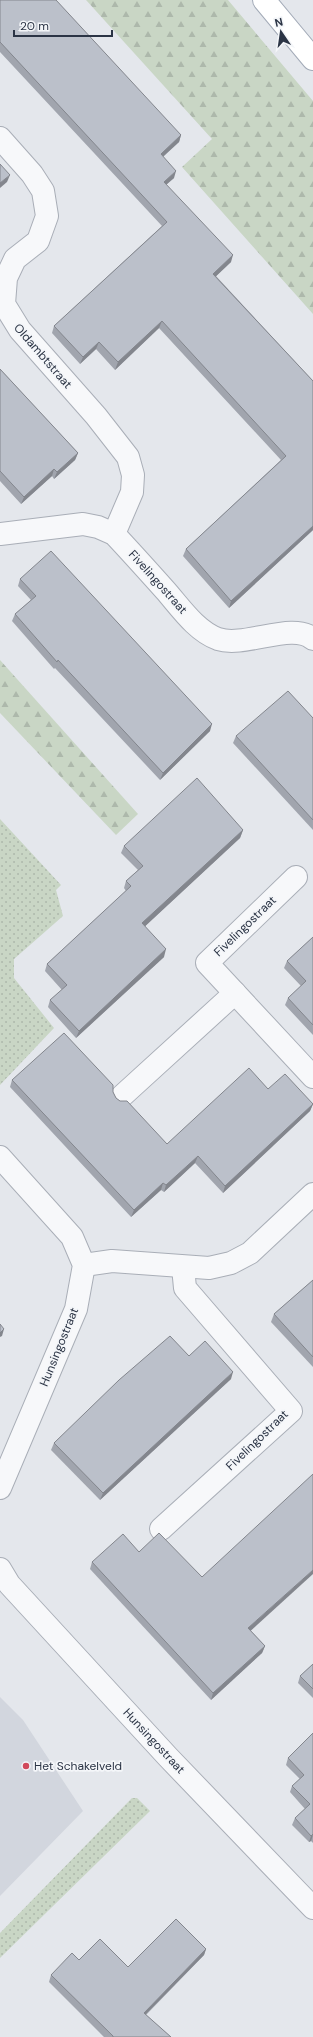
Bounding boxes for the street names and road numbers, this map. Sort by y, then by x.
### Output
street label: Oldambtstraat [10,320,76,392]
street label: Fivelingostraat [125,547,191,618]
street label: Fivelingostraat [210,892,280,960]
street label: Hunsingostraat [36,1305,82,1389]
street label: Fivelingostraat [222,1406,292,1474]
street label: Hunsingostraat [120,1705,189,1777]

